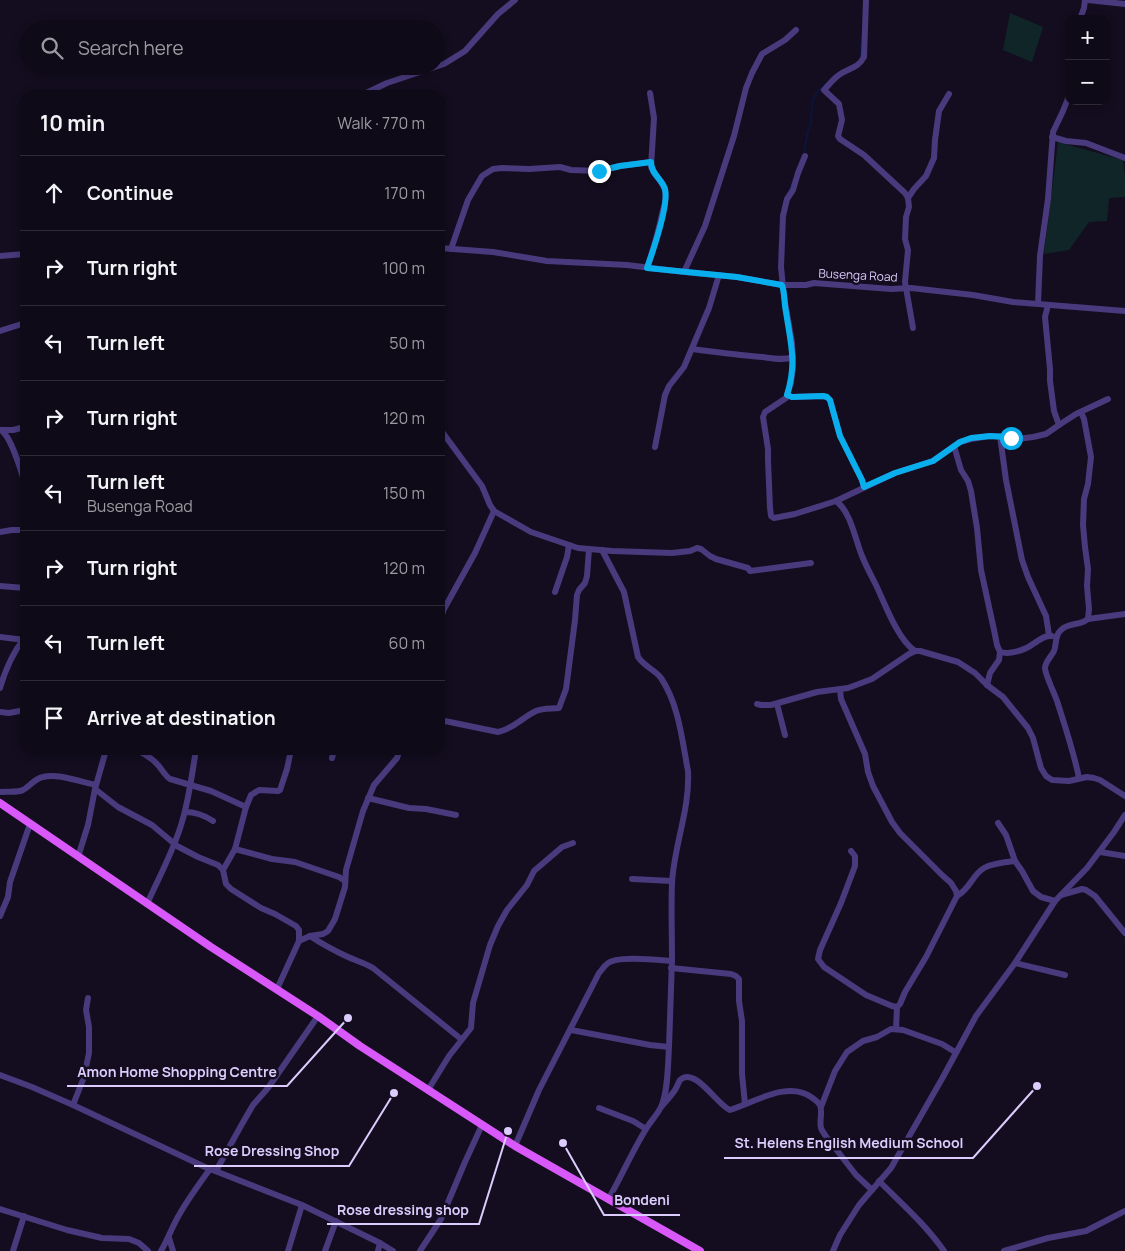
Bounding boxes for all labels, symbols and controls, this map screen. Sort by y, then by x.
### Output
map controls [1065,15,1110,105]
button: + [1065,15,1110,60]
search box [20,20,445,75]
icon: search [38,34,66,62]
text: Search here [78,35,184,61]
button: − [1065,60,1110,105]
text: 10 min [40,109,105,137]
text: Walk · 770 m [337,112,425,134]
route end [588,160,611,183]
icon: ahead [40,179,68,207]
text: Continue [87,180,173,206]
text: 170 m [384,182,425,204]
icon: right [40,254,68,282]
text: Turn right [87,255,177,281]
text: 100 m [382,257,425,279]
street label: Busenga Road [818,264,898,286]
icon: left [40,329,68,357]
text: Turn left [87,330,165,356]
text: 50 m [389,332,425,354]
icon: right [40,404,68,432]
text: Turn right [87,405,177,431]
text: 120 m [383,407,425,429]
route start [1000,427,1023,450]
text: Turn left [87,469,165,495]
icon: left [40,479,68,507]
text: 150 m [383,482,425,504]
text: Busenga Road [87,495,193,517]
icon: right [40,554,68,582]
text: Turn right [87,555,177,581]
text: 120 m [383,557,425,579]
icon: left [40,629,68,657]
text: Turn left [87,630,165,656]
text: 60 m [389,632,425,654]
icon: arrive [40,704,68,732]
text: Arrive at destination [87,705,276,731]
callout: Amon Home Shopping Centre [67,1057,287,1086]
text: Amon Home Shopping Centre [77,1062,277,1081]
callout: St. Helens English Medium School [724,1129,973,1158]
text: St. Helens English Medium School [734,1133,964,1152]
callout: Rose Dressing Shop [194,1137,349,1166]
text: Rose Dressing Shop [205,1141,340,1160]
callout: Bondeni [604,1186,680,1215]
text: Bondeni [614,1190,670,1209]
callout: Rose dressing shop [327,1195,479,1224]
text: Rose dressing shop [337,1200,469,1219]

